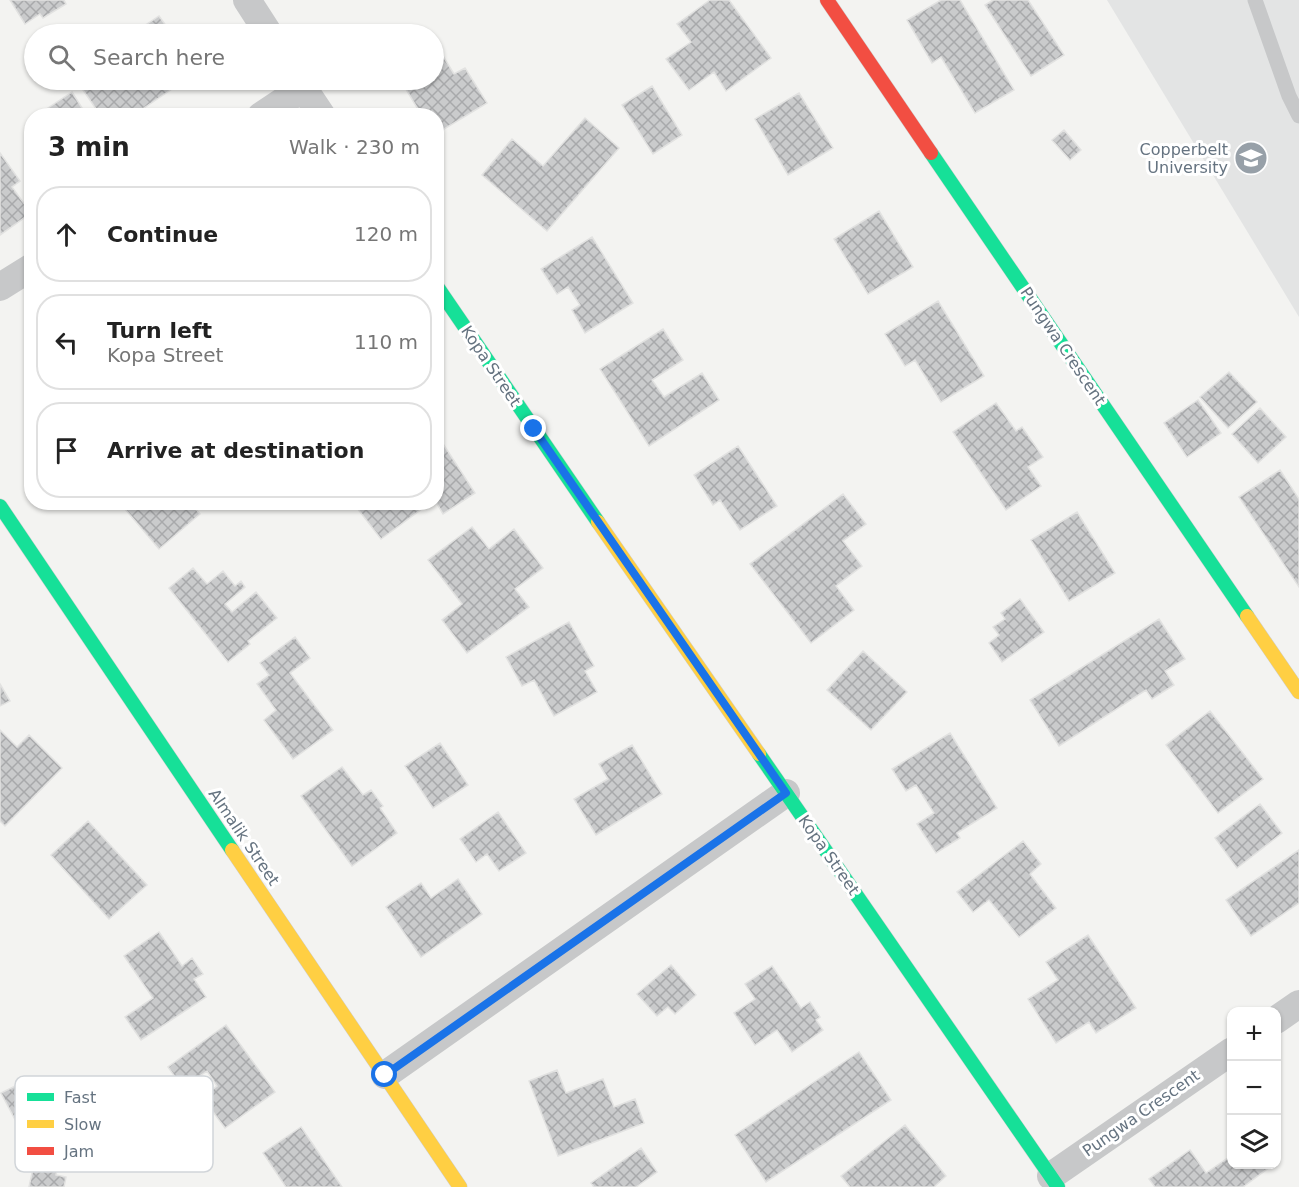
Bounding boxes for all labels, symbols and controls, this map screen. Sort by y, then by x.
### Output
search box [24,24,444,90]
icon: search [45,41,78,74]
text: Search here [93,45,225,70]
text: 3 min [48,132,130,162]
text: Walk · 230 m [289,135,420,159]
place label: Copperbelt University [1140,140,1228,177]
school or university icon: Copperbelt University [1233,140,1269,176]
icon: ahead [50,218,83,251]
text: Continue [107,222,218,247]
text: 120 m [354,222,418,246]
street label: Pungwa Crescent [1016,283,1110,409]
text: Turn left [107,318,212,343]
street label: Kopa Street [457,322,525,410]
icon: left [50,326,83,359]
text: 110 m [354,330,418,354]
text: Kopa Street [107,343,223,367]
route end [520,415,546,441]
icon: arrive [50,434,83,467]
text: Arrive at destination [107,438,364,463]
street label: Almalik Street [205,785,283,889]
street label: Kopa Street [795,811,863,899]
map controls [1227,1007,1281,1169]
button: + [1227,1007,1281,1061]
route start [371,1061,397,1087]
button: − [1227,1061,1281,1115]
street label: Pungwa Crescent [1079,1066,1203,1160]
legend [15,1076,213,1172]
text: Fast [64,1088,96,1107]
text: Slow [64,1115,101,1134]
button: layers [1227,1115,1281,1169]
text: Jam [63,1142,94,1161]

